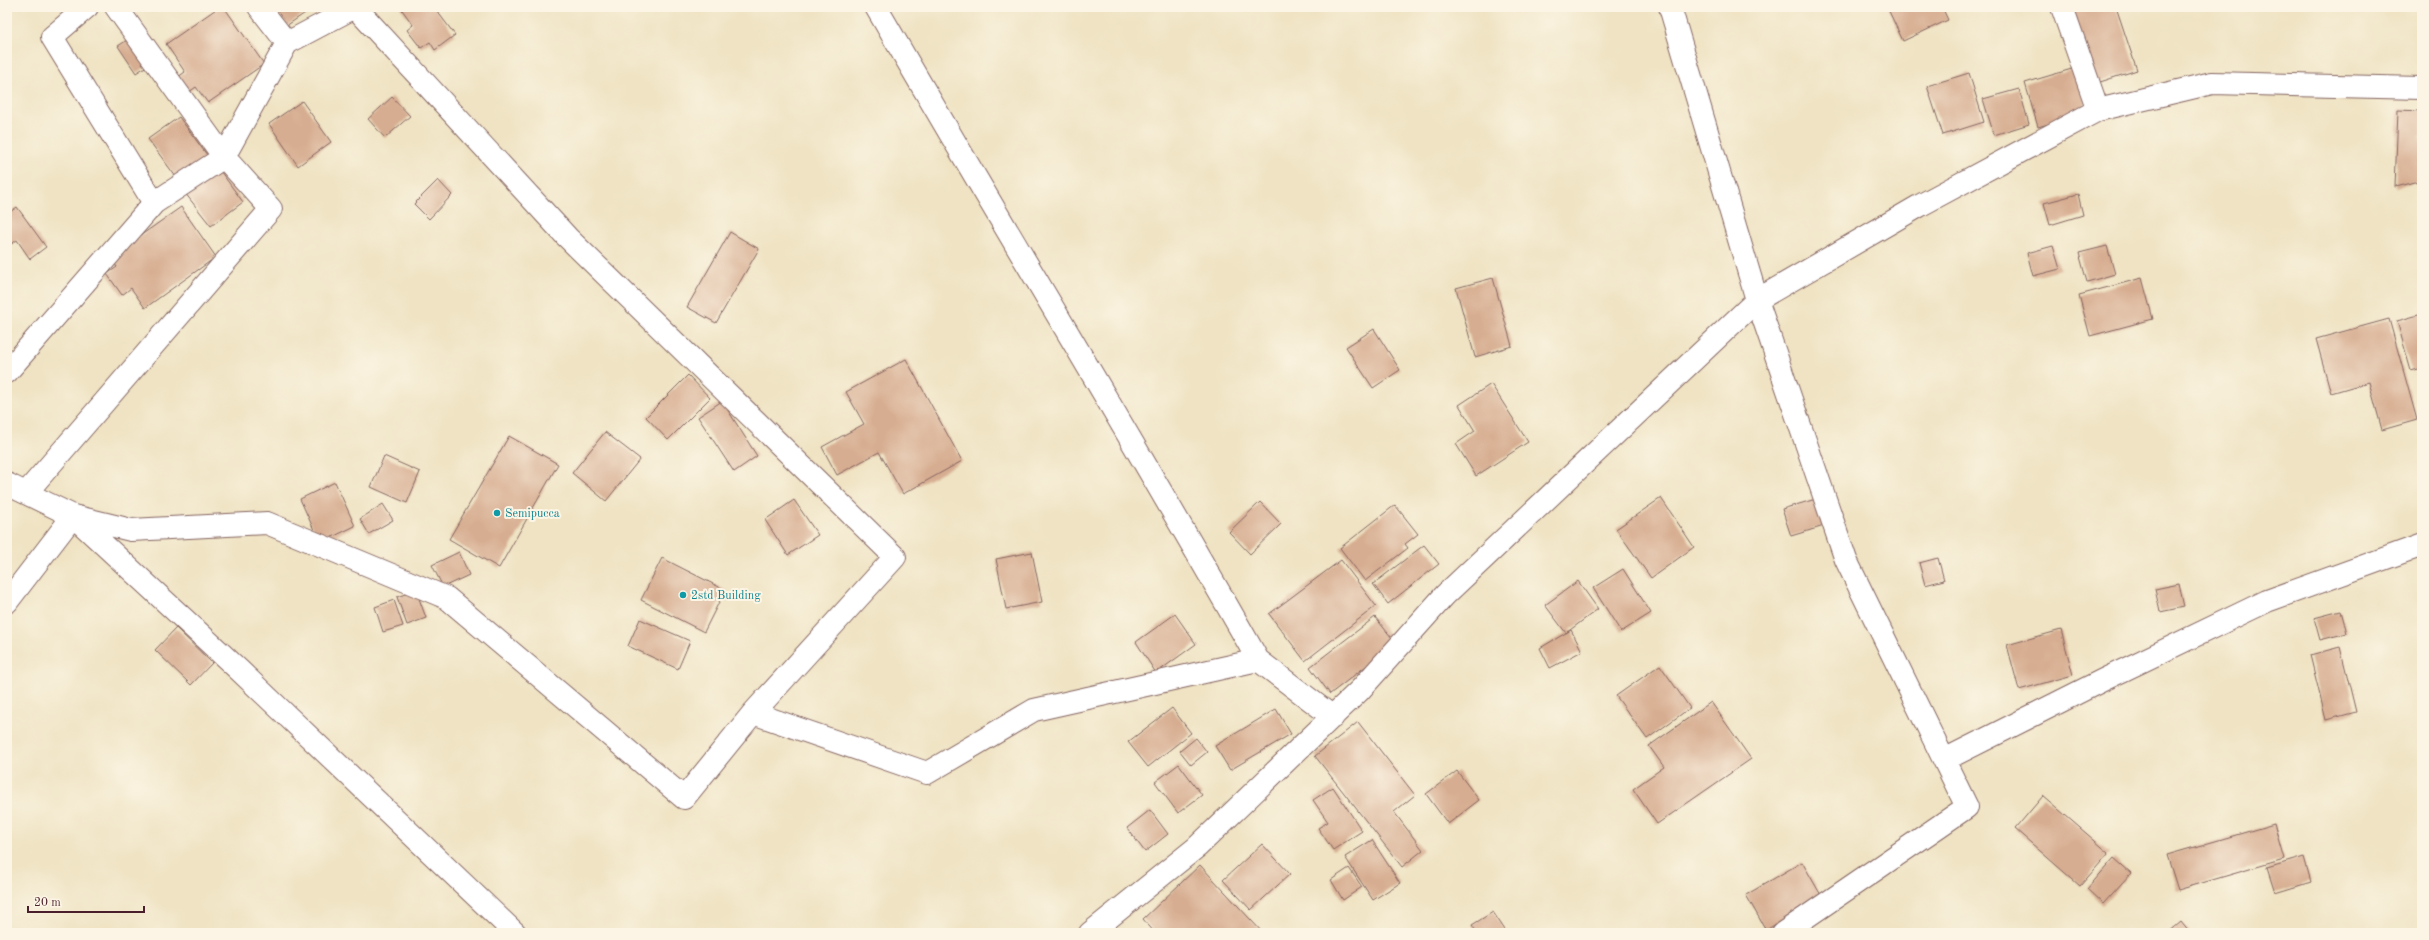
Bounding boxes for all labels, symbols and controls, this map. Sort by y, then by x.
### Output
marker: Semipucca [492,508,502,518]
place label: Semipucca [505,508,560,520]
marker: 2std Building [678,590,688,600]
place label: 2std Building [691,590,761,602]
scale bar [28,888,144,914]
text: 20 m [34,897,61,909]

